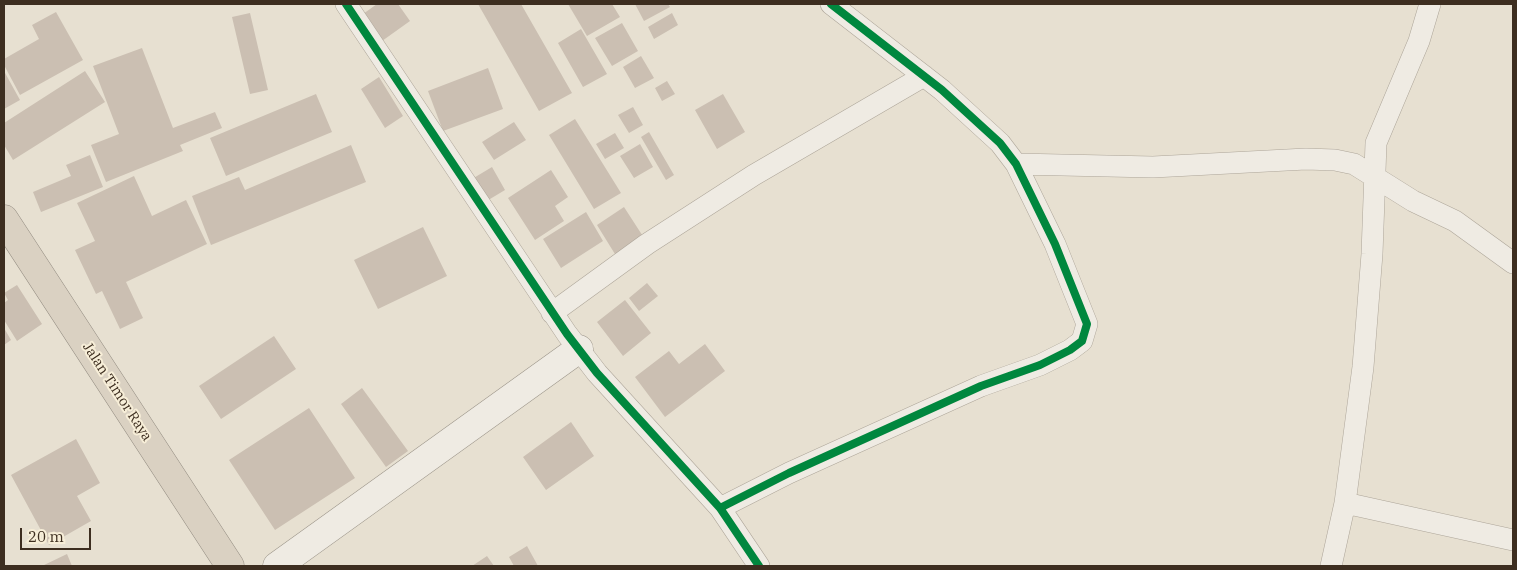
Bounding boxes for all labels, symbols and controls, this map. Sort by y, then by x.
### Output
street label: Jalan Timor Raya [79,340,155,444]
scale bar [22,518,94,550]
text: 20 m [28,527,64,546]

